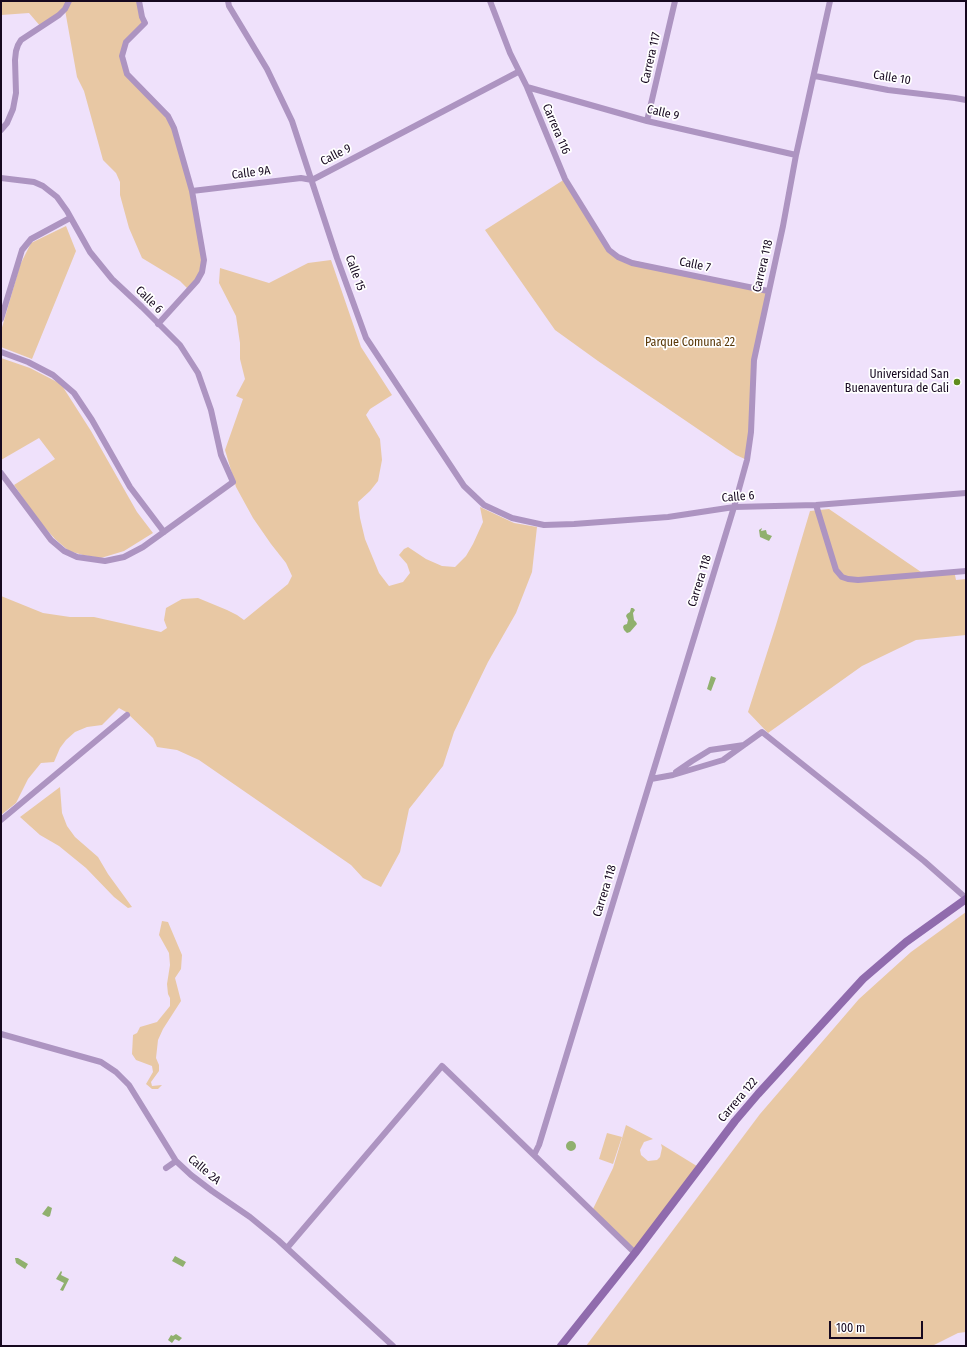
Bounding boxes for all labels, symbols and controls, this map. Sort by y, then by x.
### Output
street label: Carrera 117 [638,31,664,85]
street label: Calle 10 [872,68,912,88]
street label: Carrera 116 [539,102,573,156]
street label: Calle 9 [646,102,680,124]
street label: Calle 9 [318,141,354,169]
street label: Calle 9A [231,163,271,183]
street label: Carrera 118 [750,238,776,294]
street label: Calle 15 [342,253,368,293]
street label: Calle 7 [678,255,712,275]
street label: Calle 6 [132,283,166,317]
park label: Parque Comuna 22 [645,336,735,350]
place label: Universidad San Buenaventura de Cali [845,368,949,396]
marker: Universidad San Buenaventura de Cali [952,377,962,387]
street label: Calle 6 [721,488,755,506]
street label: Carrera 118 [685,553,715,609]
street label: Carrera 118 [590,863,620,919]
street label: Carrera 122 [715,1075,761,1125]
street label: Calle 2A [185,1152,223,1188]
scale bar [831,1313,925,1339]
text: 100 m [836,1321,865,1335]

